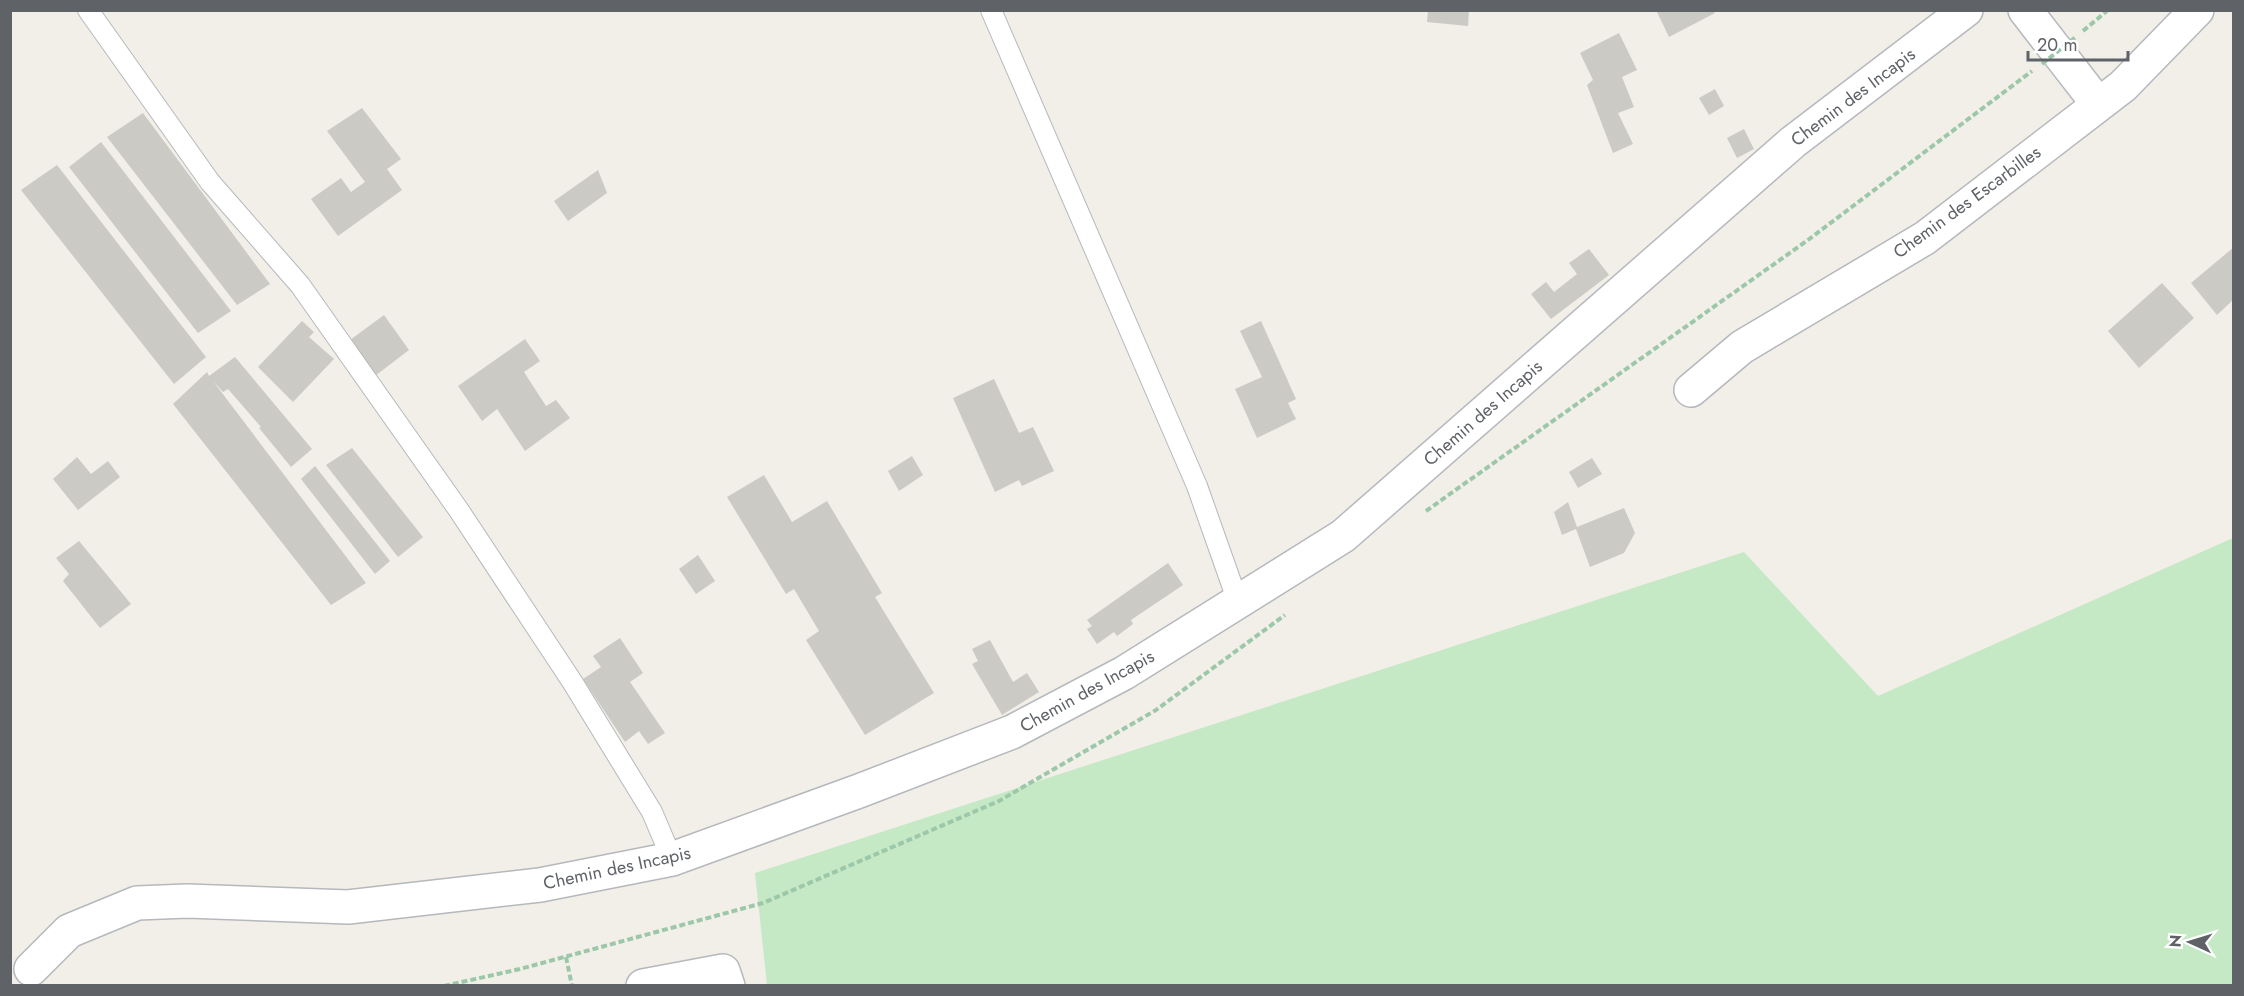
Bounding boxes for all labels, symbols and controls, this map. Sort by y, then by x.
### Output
scale bar [2028,24,2128,62]
text: 20 m [2037,32,2077,58]
street label: Chemin des Incapis [1785,41,1921,153]
street label: Chemin des Escarbilles [1888,139,2046,265]
street label: Chemin des Incapis [1418,354,1548,472]
street label: Chemin des Incapis [1015,643,1159,739]
street label: Chemin des Incapis [541,840,693,896]
north arrow [2160,912,2220,972]
text: N [2164,934,2187,948]

